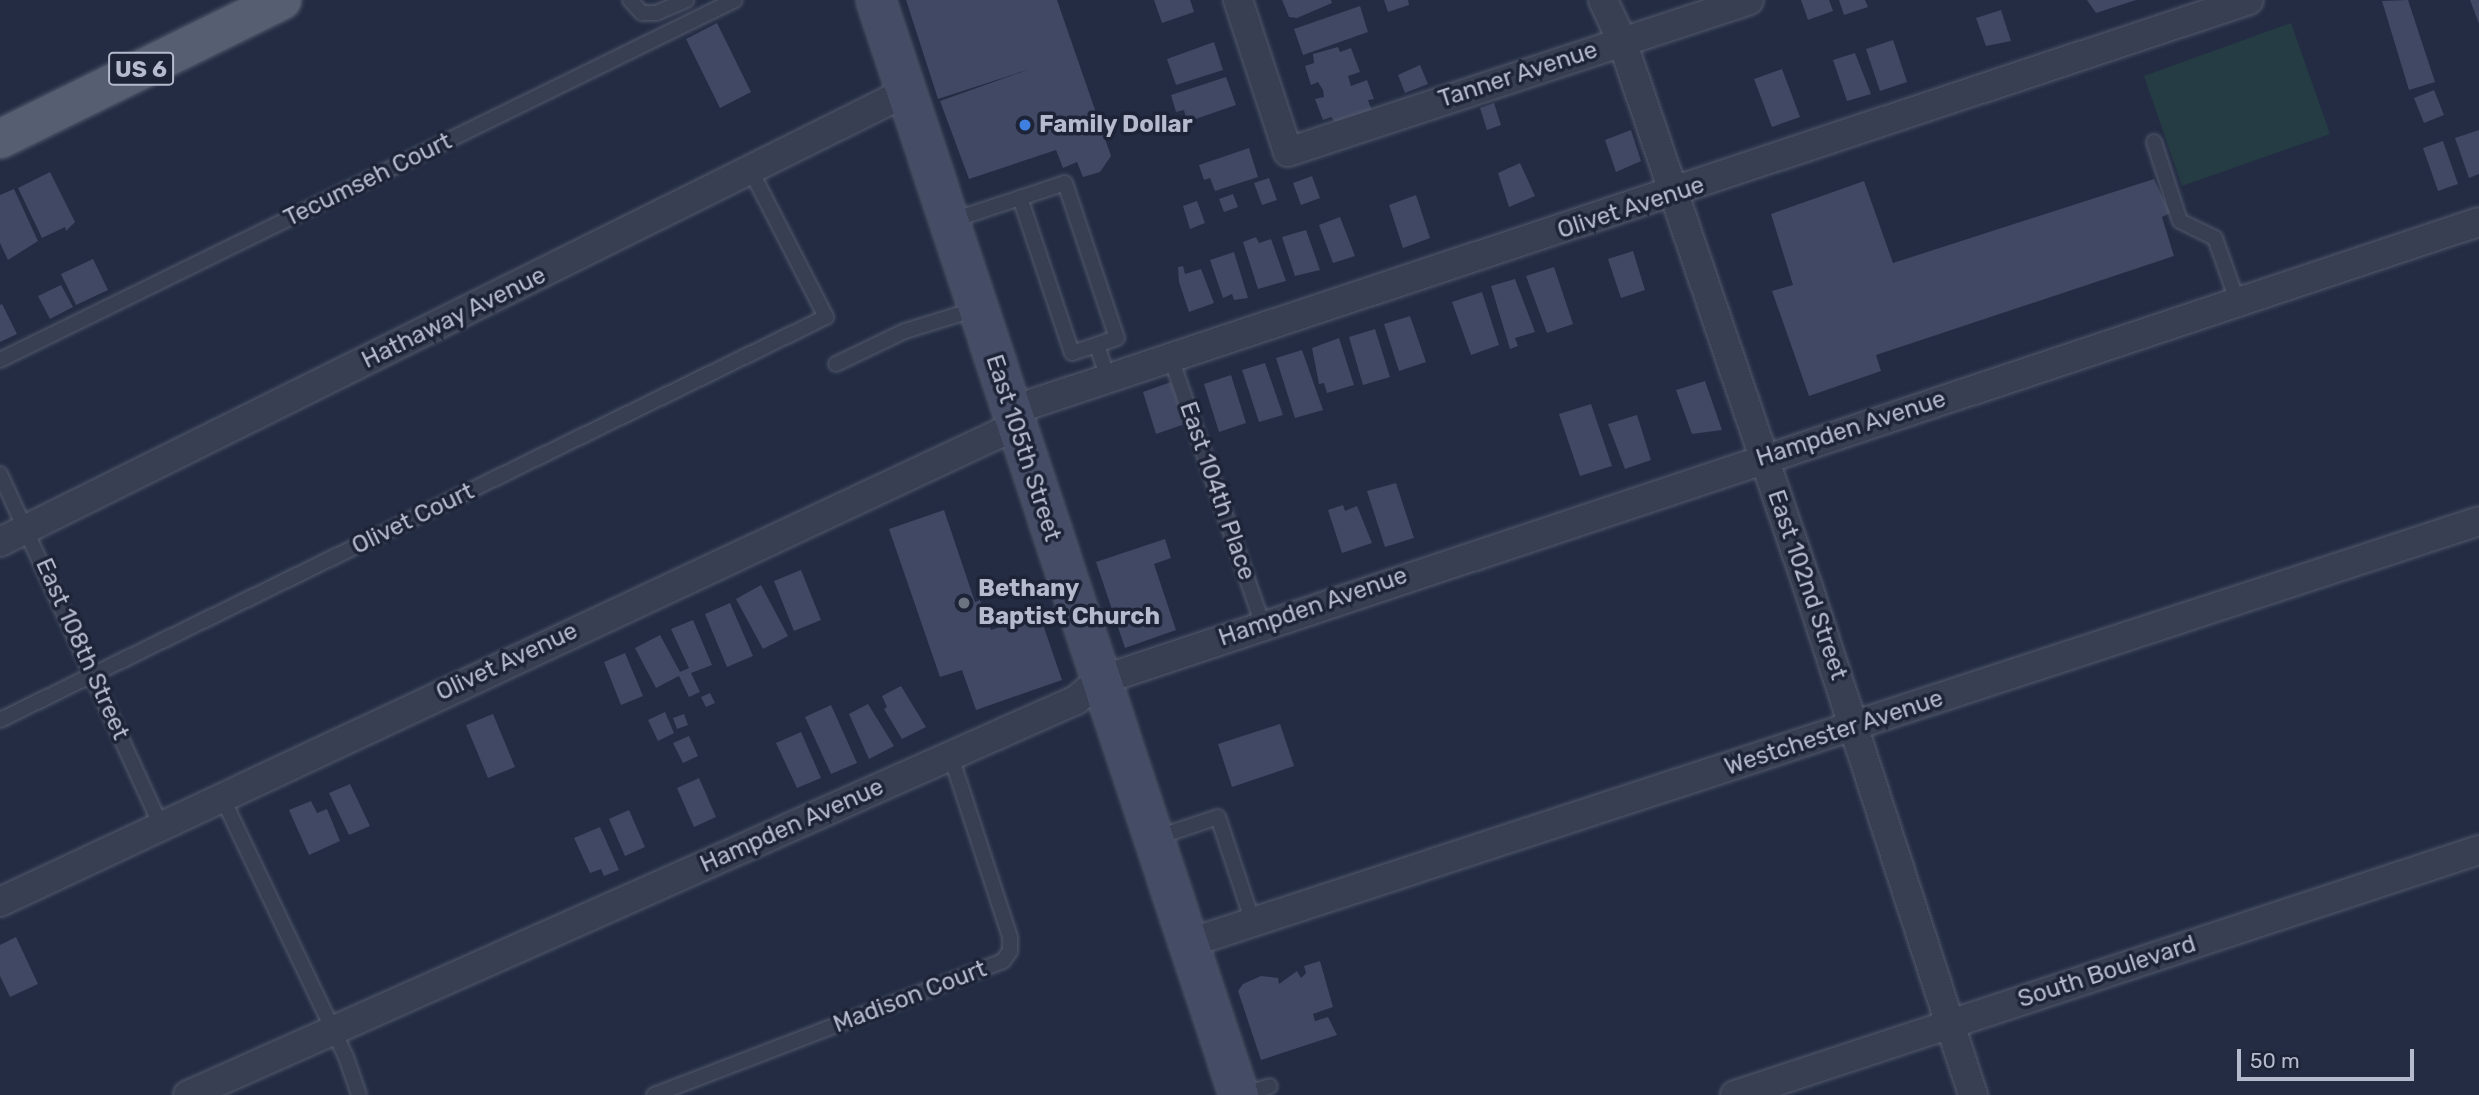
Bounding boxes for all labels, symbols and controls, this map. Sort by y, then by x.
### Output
street label: Tanner Avenue [1434,36,1602,114]
road number: US 6 [108,50,174,88]
place label: Family Dollar [1039,111,1193,139]
marker: Family Dollar [1017,117,1033,133]
street label: Tecumseh Court [279,127,457,233]
street label: Olivet Avenue [1554,171,1708,245]
street label: Hathaway Avenue [357,261,551,375]
street label: East 105th Street [979,351,1067,545]
street label: Hampden Avenue [1752,385,1950,473]
street label: East 104th Place [1173,398,1261,584]
street label: Olivet Court [347,477,479,561]
street label: East 102nd Street [1761,486,1853,684]
street label: East 108th Street [29,554,135,744]
street label: Hampden Avenue [1215,561,1411,653]
place label: Bethany Baptist Church [978,575,1160,631]
marker: Bethany Baptist Church [956,595,972,611]
street label: Olivet Avenue [431,617,583,707]
street label: Westchester Avenue [1721,684,1947,782]
street label: Hampden Avenue [696,773,888,879]
street label: South Boulevard [2014,930,2200,1014]
street label: Madison Court [829,955,991,1039]
scale bar [2241,1036,2418,1080]
text: 50 m [2250,1048,2300,1073]

